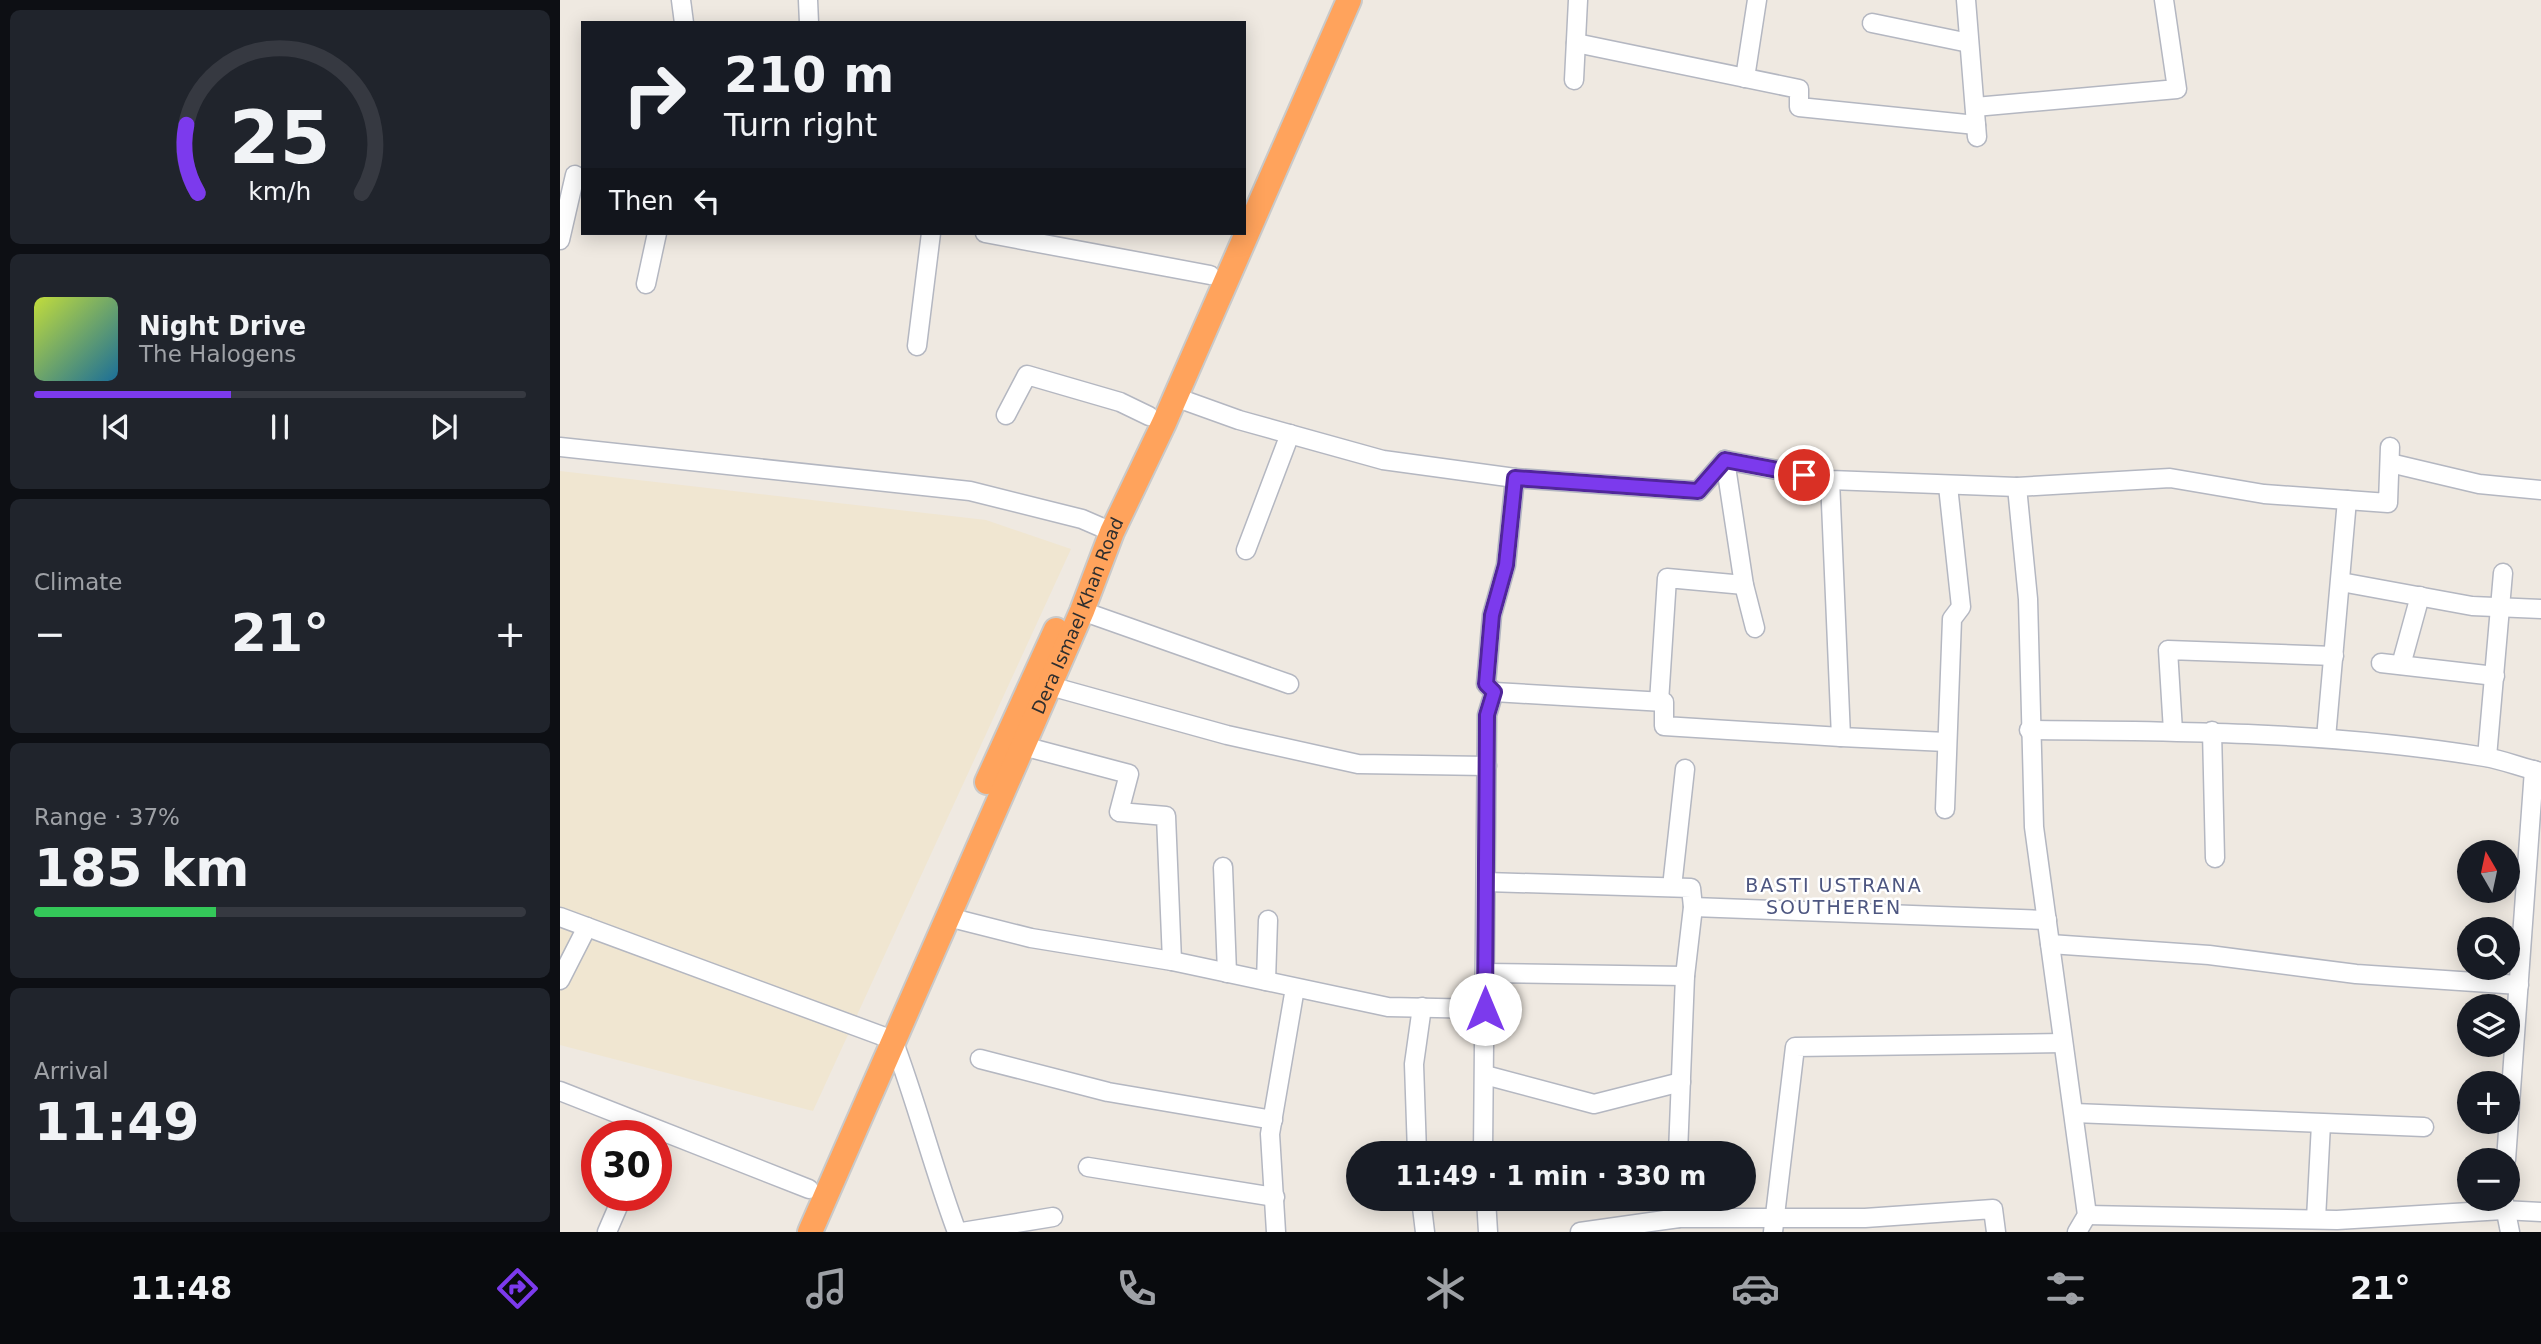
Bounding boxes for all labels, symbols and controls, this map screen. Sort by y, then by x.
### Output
text: 210 m [724,47,894,104]
icon: right [609,49,700,140]
text: 25 [229,96,331,181]
text: Turn right [724,106,877,144]
text: km/h [248,177,312,206]
icon: left [688,182,726,220]
text: Then [609,186,674,216]
text: Night Drive [139,311,306,341]
text: The Halogens [139,341,296,367]
icon: previous [97,408,135,446]
icon: pause [261,408,299,446]
icon: next [425,408,463,446]
pin [1774,445,1834,505]
icon: arrive [1785,456,1823,494]
street label: Dera Ismael Khan Road [1027,514,1127,717]
text: Climate [34,569,123,595]
text: 21° [231,603,329,663]
text: − [34,612,66,656]
text: + [494,612,526,656]
text: Range · 37% [34,804,180,830]
text: 185 km [34,838,249,898]
north arrow [2457,840,2520,903]
map controls [2457,840,2520,1211]
district label: BASTI USTRANA SOUTHEREN [1745,874,1923,918]
button: search [2457,917,2520,980]
position arrow [1448,972,1522,1046]
button: layers [2457,994,2520,1057]
text: Arrival [34,1058,109,1084]
button: + [2457,1071,2520,1134]
text: 11:49 [34,1092,200,1152]
speed limit sign: 30 [581,1120,672,1211]
button: − [2457,1148,2520,1211]
text: 11:49 · 1 min · 330 m [1396,1161,1706,1191]
icon: directions [493,1264,542,1313]
icon: music [802,1264,851,1313]
icon: phone [1112,1264,1161,1313]
icon: climate [1421,1264,1470,1313]
icon: car [1731,1264,1780,1313]
icon: filters [2041,1264,2090,1313]
text: 11:48 [130,1269,232,1307]
text: 21° [2350,1269,2411,1307]

